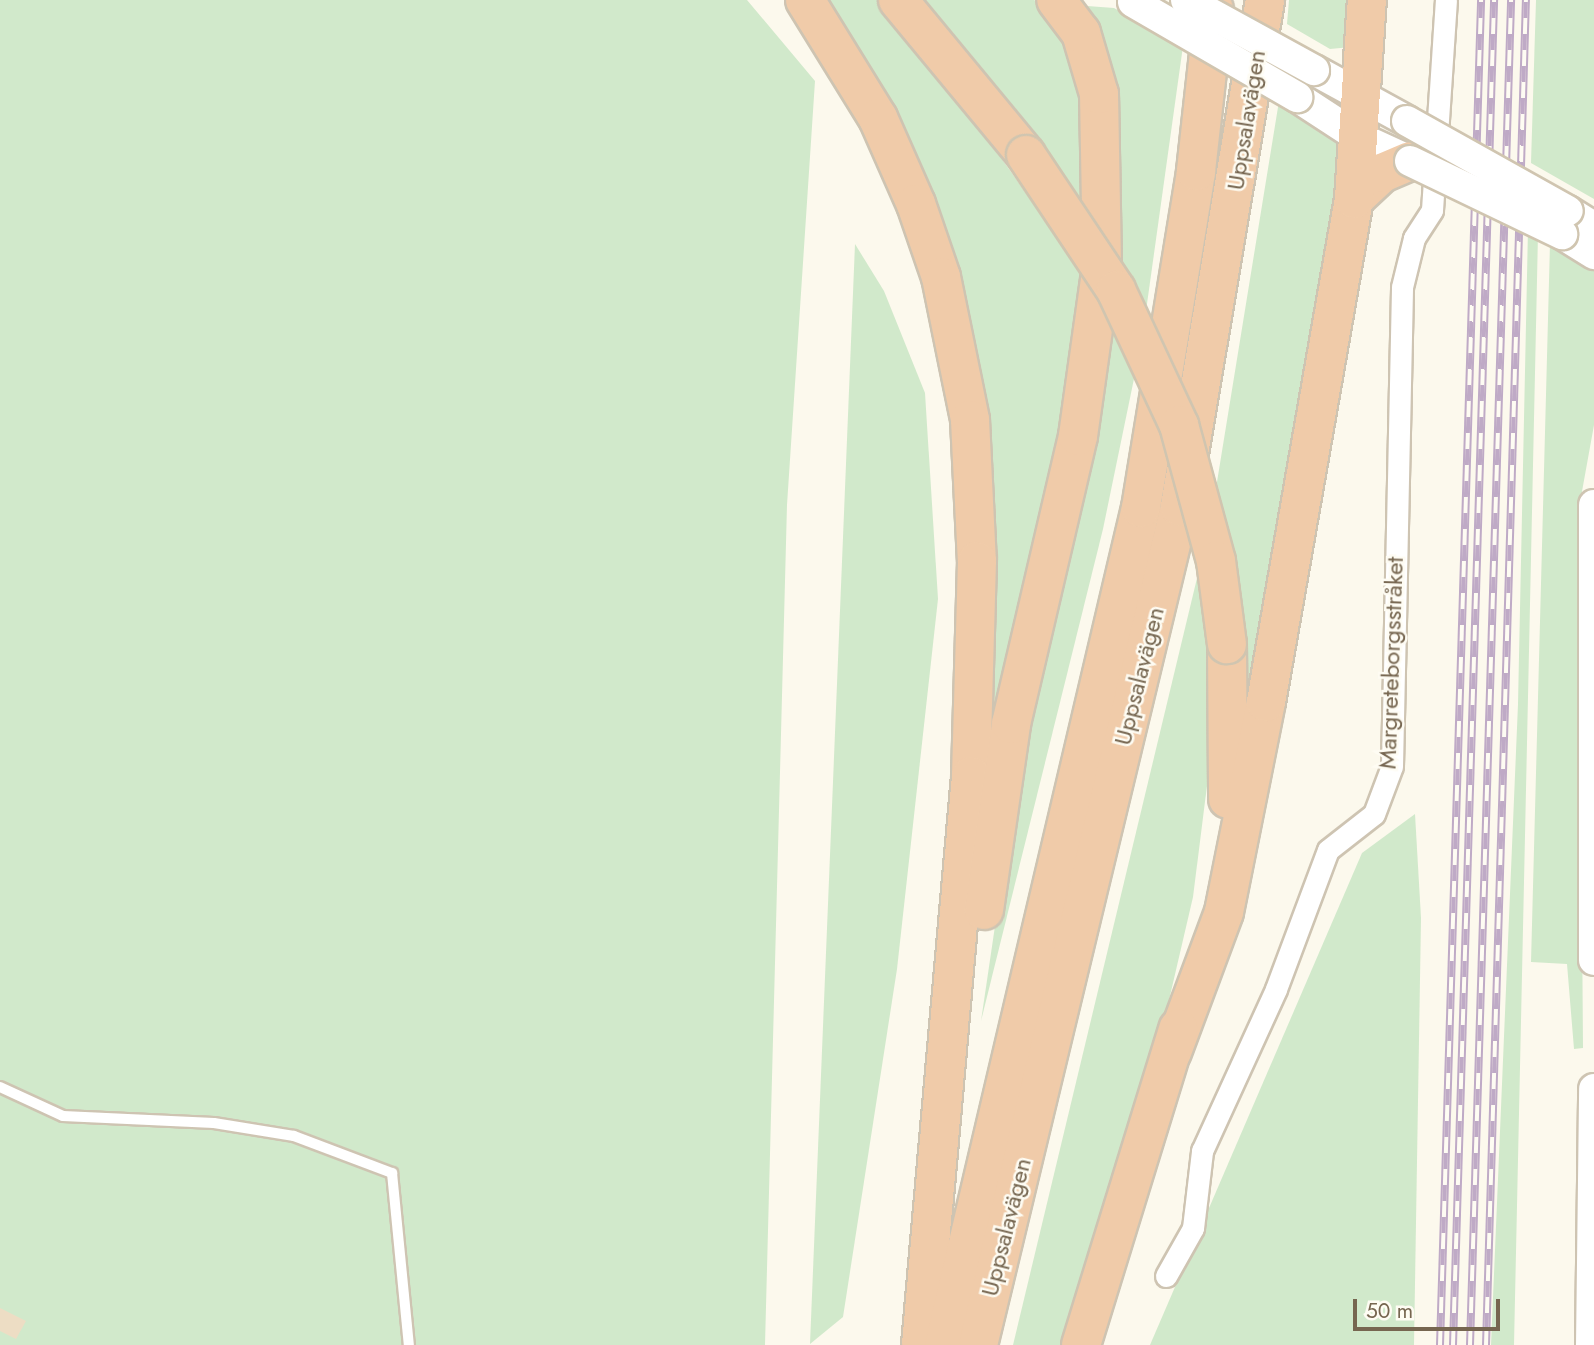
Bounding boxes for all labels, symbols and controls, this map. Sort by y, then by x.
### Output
street label: Uppsalavägen [1221,48,1271,192]
street label: Margreteborgsstråket [1373,556,1409,770]
street label: Uppsalavägen [1108,604,1170,748]
street label: Uppsalavägen [975,1155,1037,1299]
scale bar [1356,1286,1503,1330]
text: 50 m [1366,1296,1413,1326]

